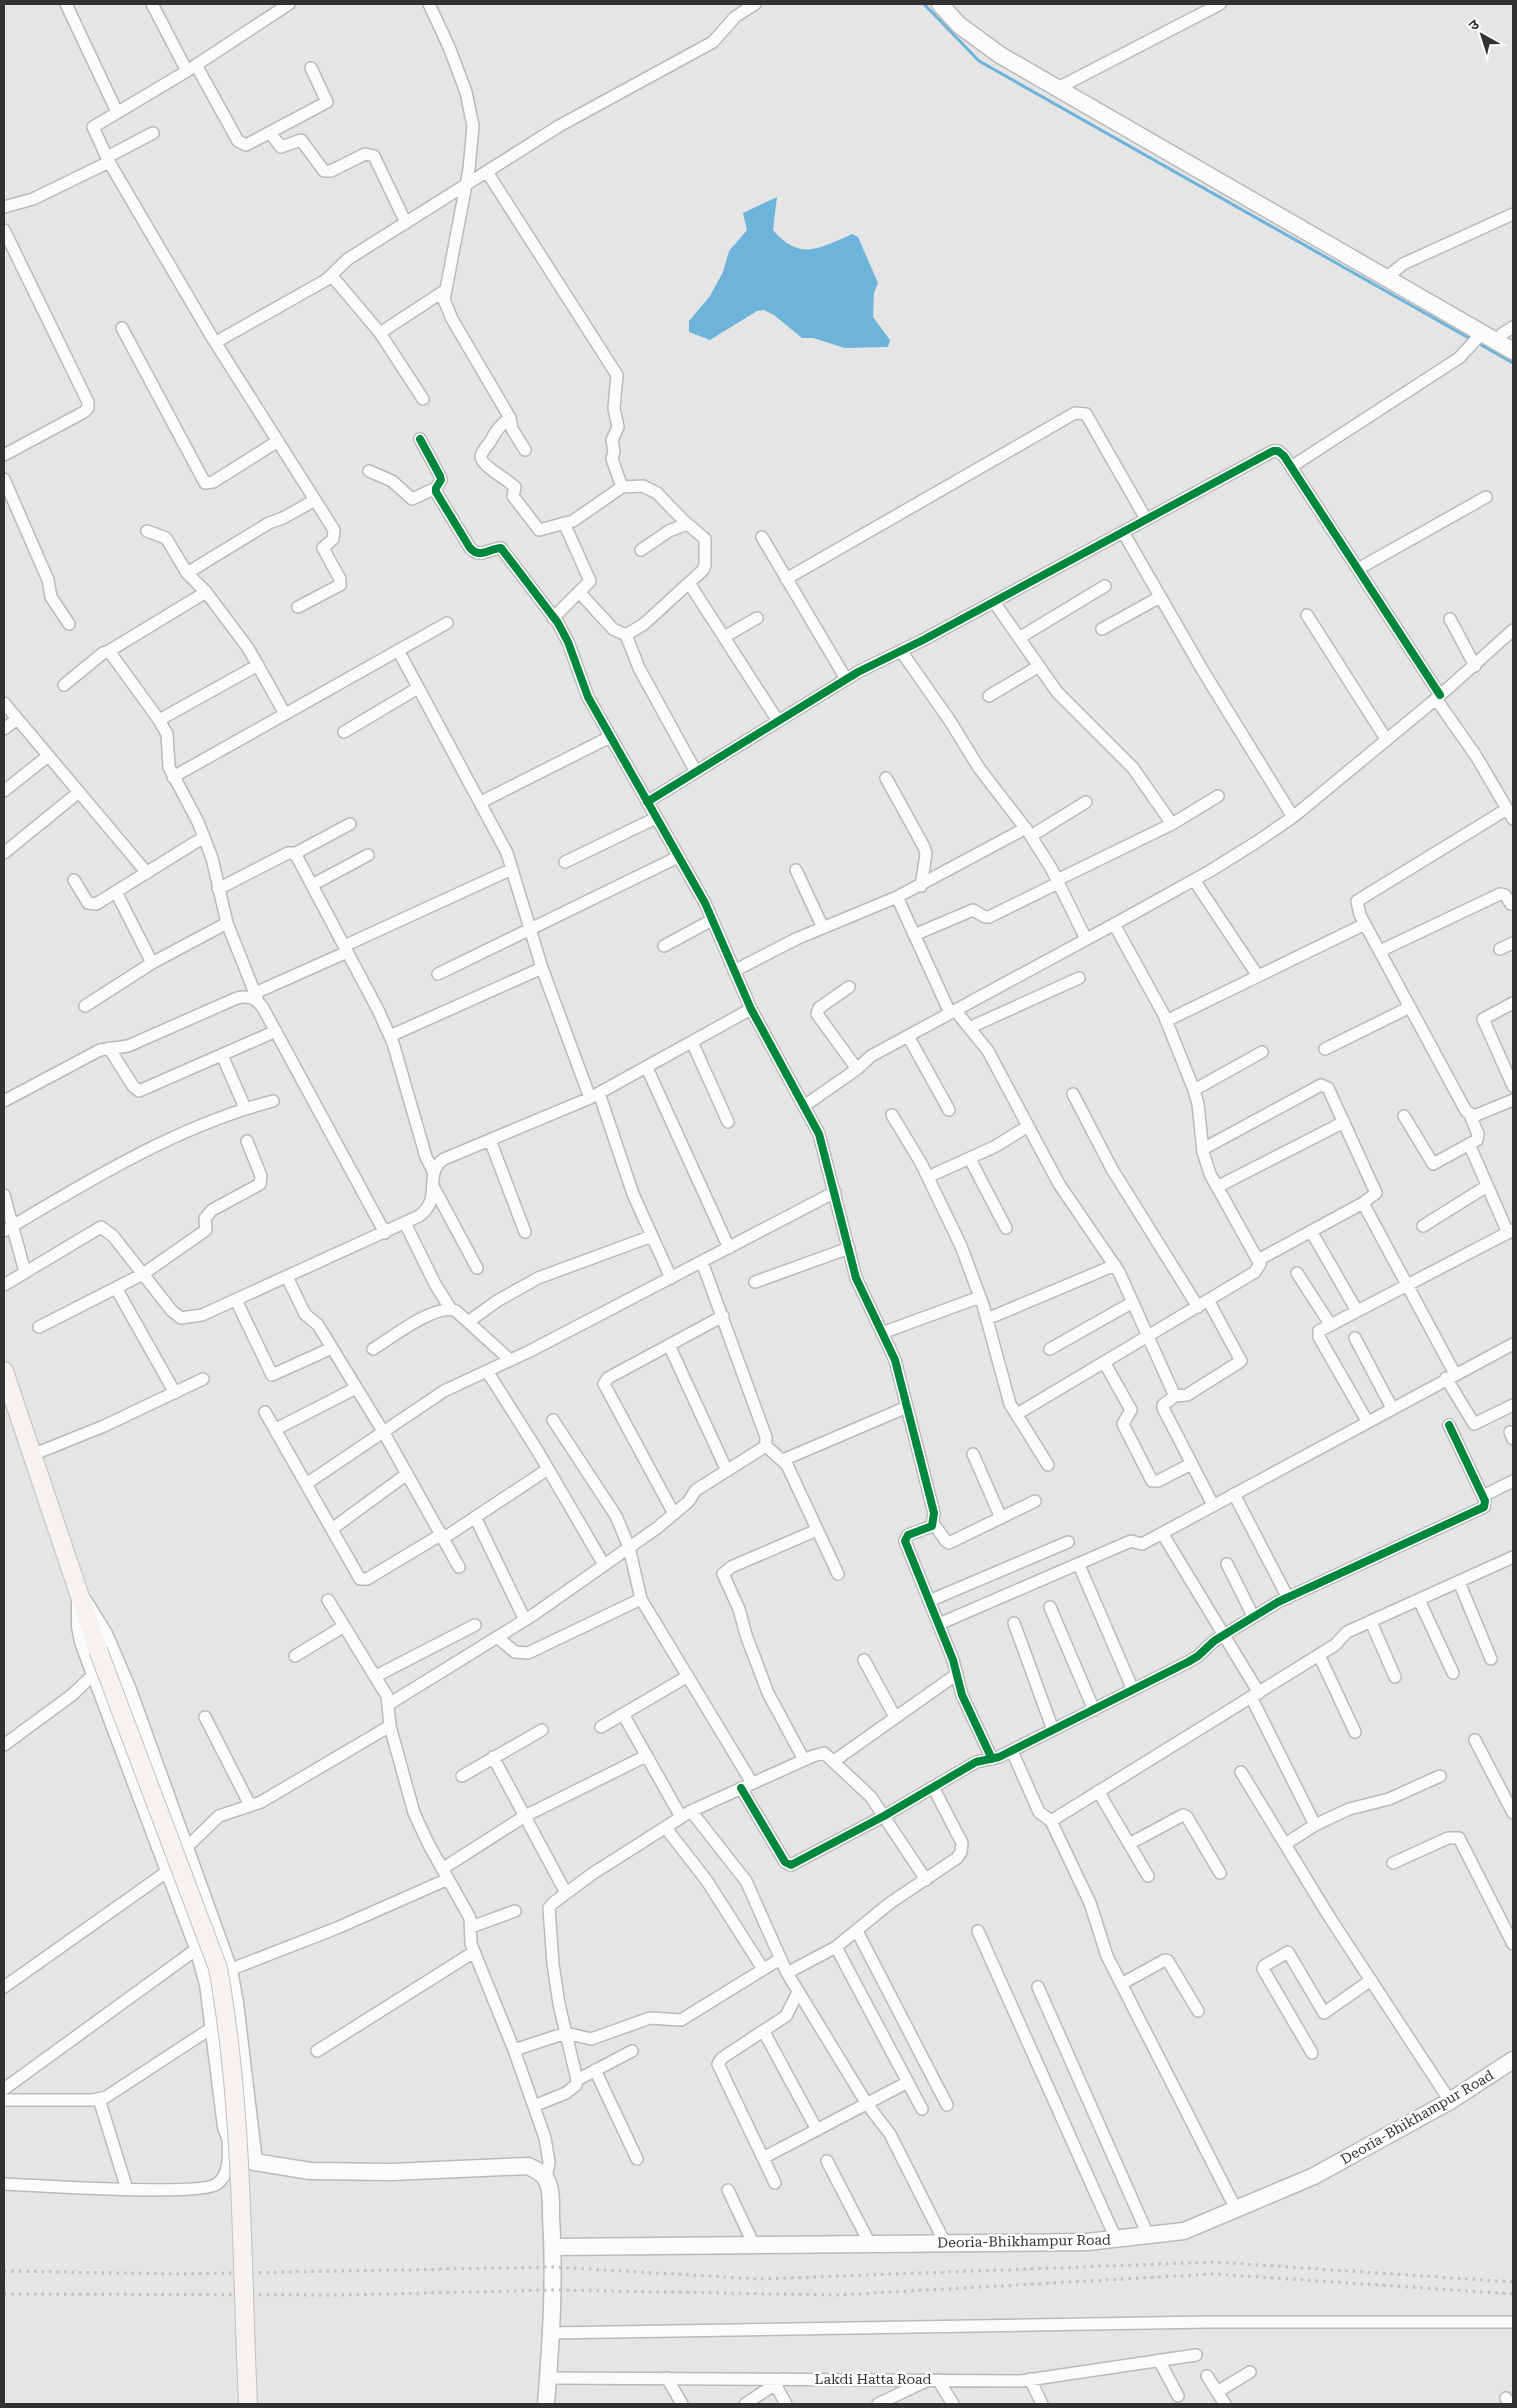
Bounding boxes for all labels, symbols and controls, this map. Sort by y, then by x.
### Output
north arrow [1457,10,1507,60]
text: उ [1466,16,1483,34]
street label: Deoria-Bhikhampur Road [1338,2067,1496,2167]
street label: Deoria-Bhikhampur Road [937,2231,1111,2251]
street label: Lakdi Hatta Road [815,2371,931,2387]

